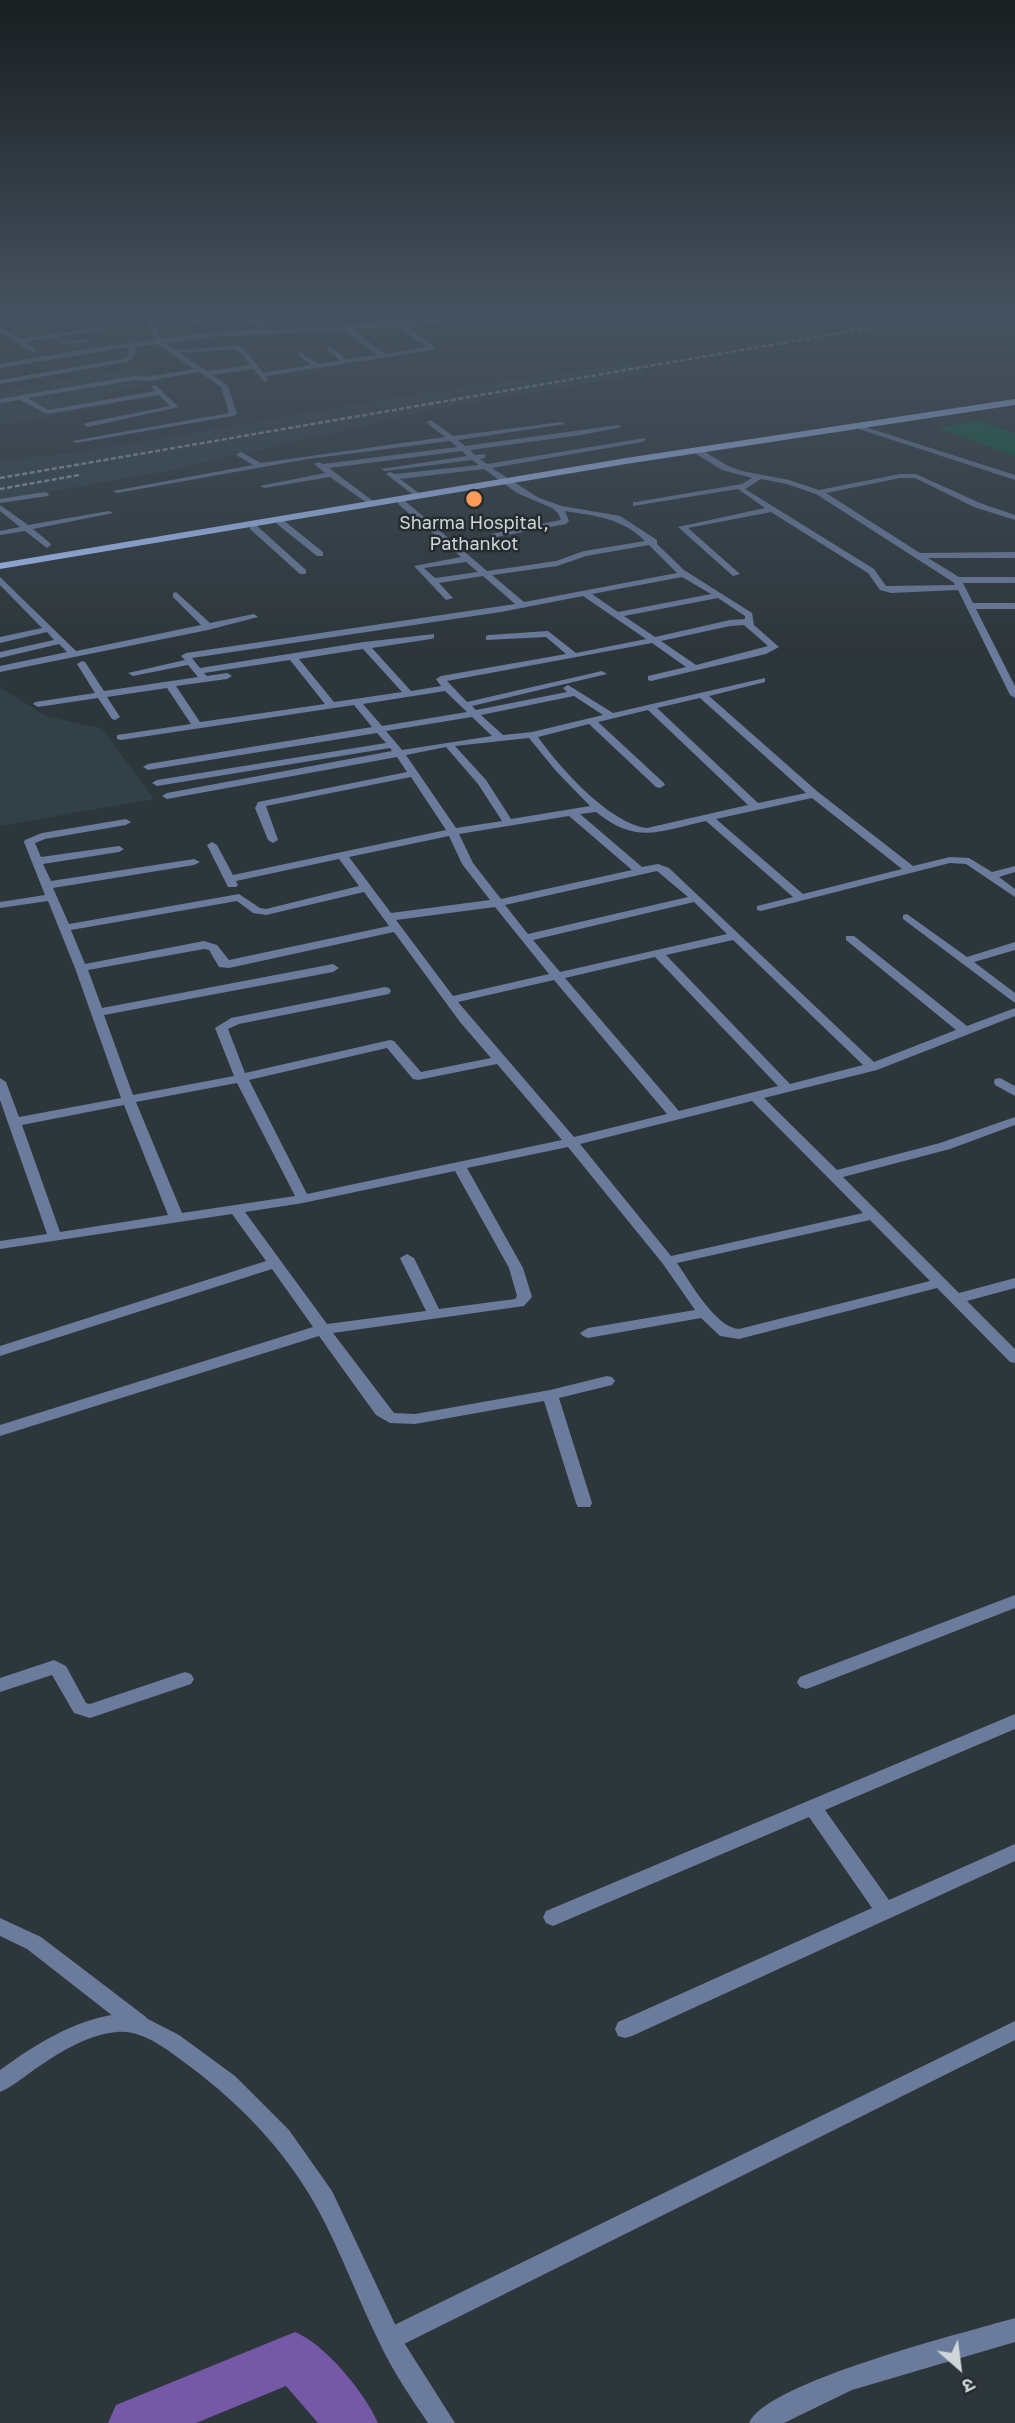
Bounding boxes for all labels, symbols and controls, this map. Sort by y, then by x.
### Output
marker: Sharma Hospital, Pathankot [464,489,484,509]
place label: Sharma Hospital, Pathankot [399,512,549,554]
north arrow [924,2332,994,2402]
text: उ [959,2373,979,2399]

